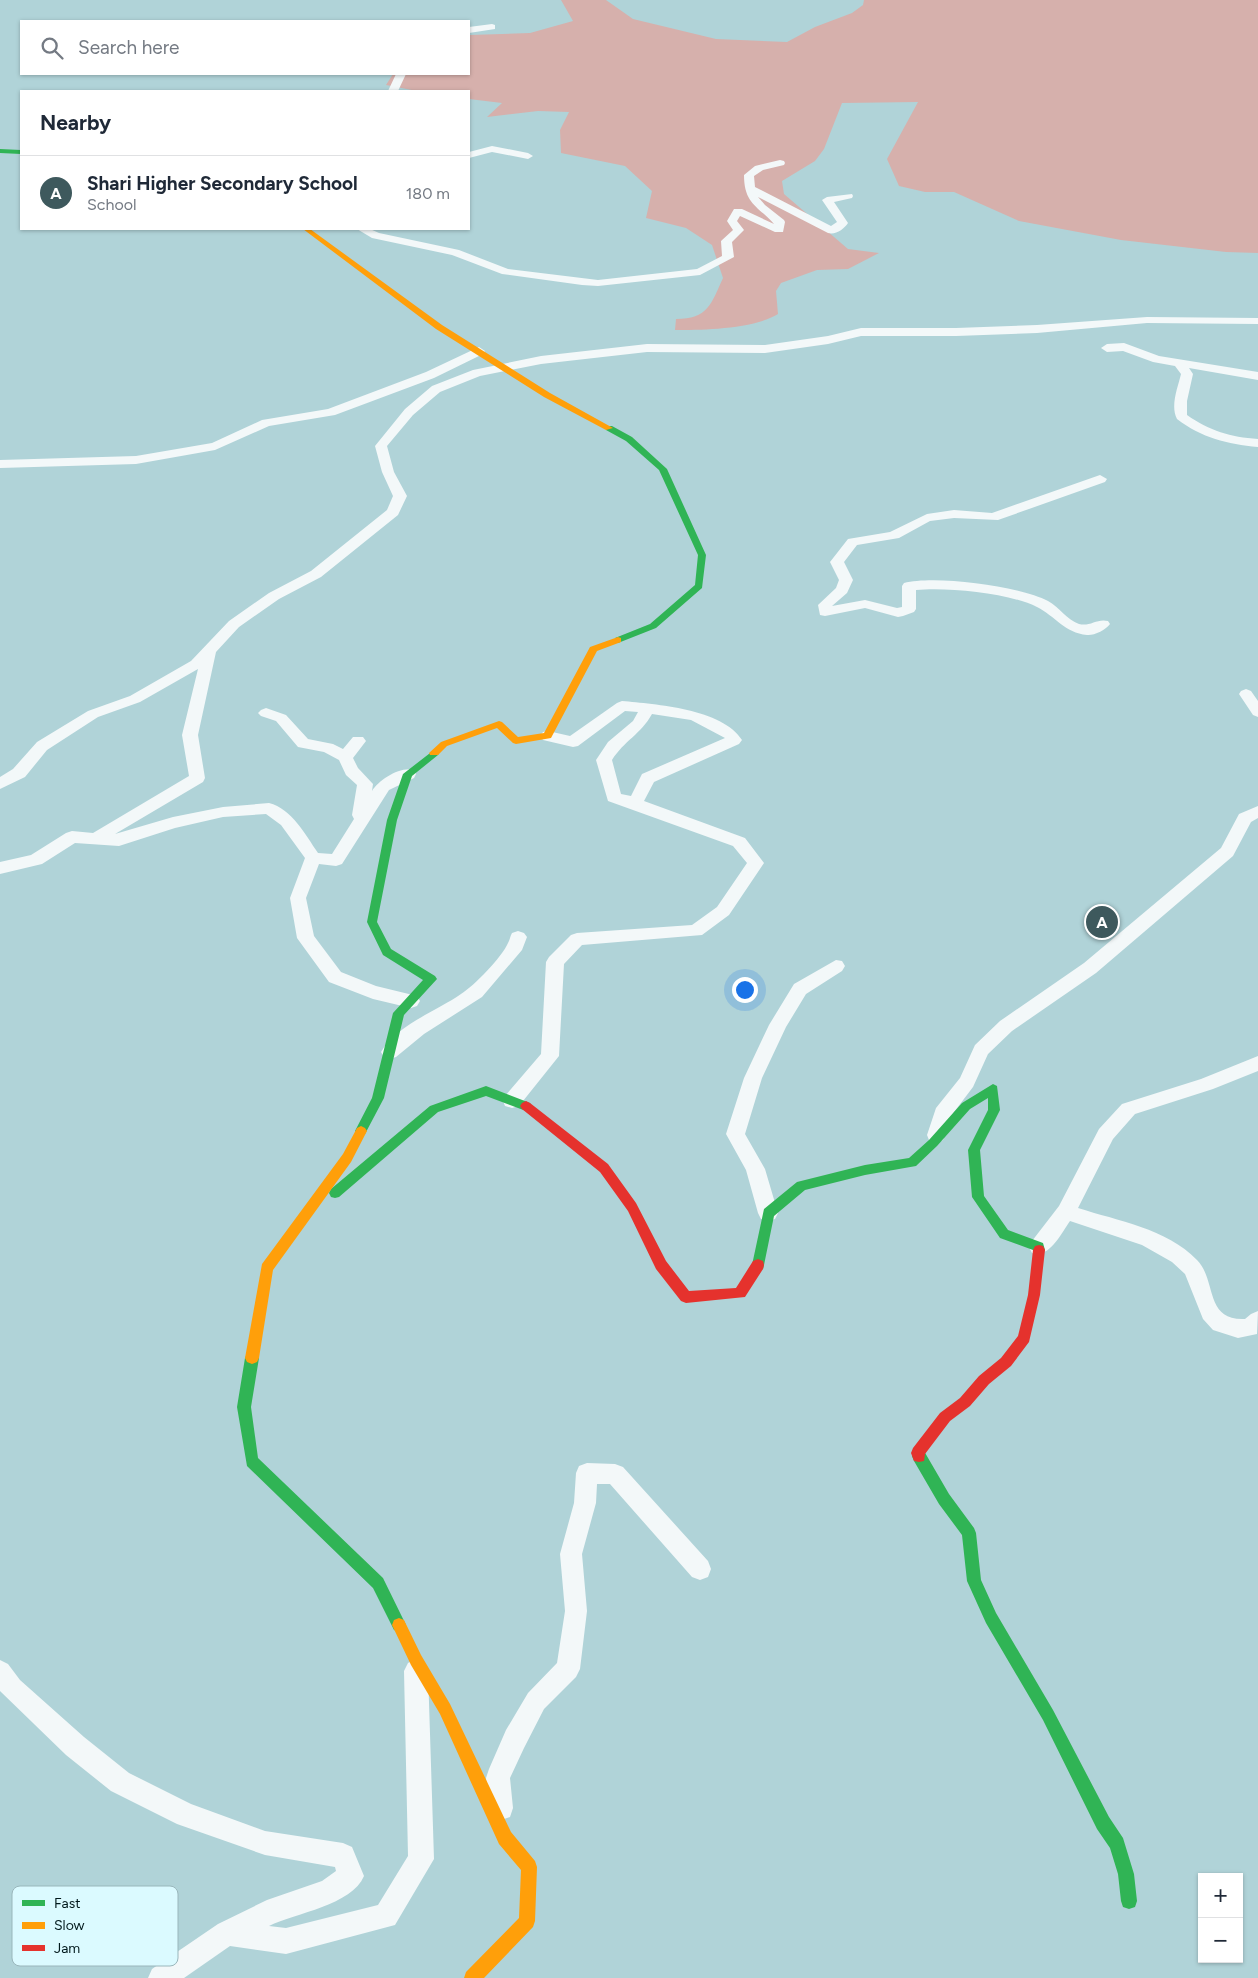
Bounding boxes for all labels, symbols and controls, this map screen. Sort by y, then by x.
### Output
search box [20,20,470,75]
icon: search [38,34,66,62]
text: Search here [78,36,180,59]
text: Nearby [40,110,111,135]
text: Shari Higher Secondary School [87,172,358,195]
text: A [50,184,62,203]
text: 180 m [406,184,450,203]
text: School [87,195,137,214]
pin: A [1086,903,1118,941]
your location [732,977,758,1003]
map controls [1198,1873,1243,1963]
button: + [1198,1873,1243,1918]
legend [12,1886,178,1966]
text: Fast [54,1895,80,1912]
text: Slow [54,1917,85,1934]
button: − [1198,1918,1243,1963]
text: Jam [54,1940,80,1957]

